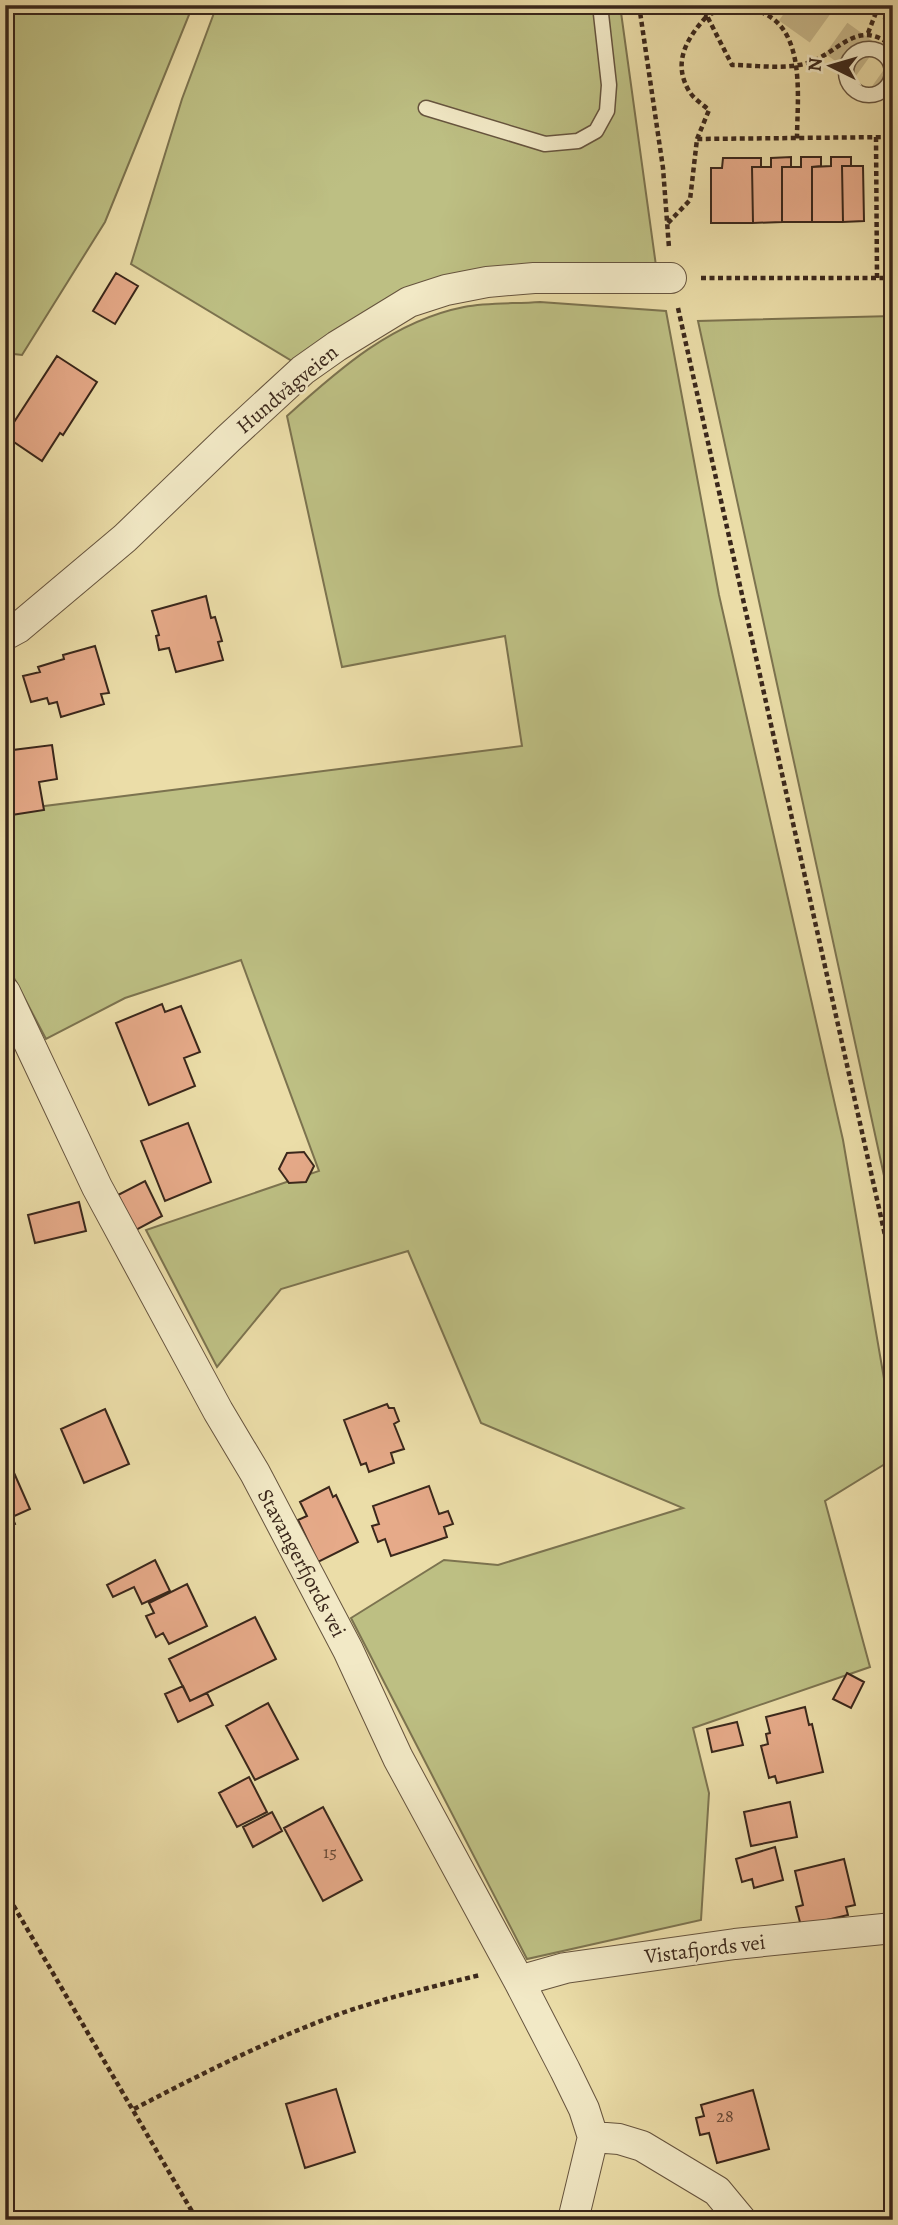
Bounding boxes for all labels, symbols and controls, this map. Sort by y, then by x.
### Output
north arrow [796,32,866,102]
text: N [802,56,829,73]
street label: Hundvågveien [230,338,344,440]
street label: Stavangerfjords vei [251,1484,353,1642]
house number: 15 [323,1840,337,1864]
street label: Vistafjords vei [642,1928,767,1970]
house number: 28 [716,2104,734,2128]

